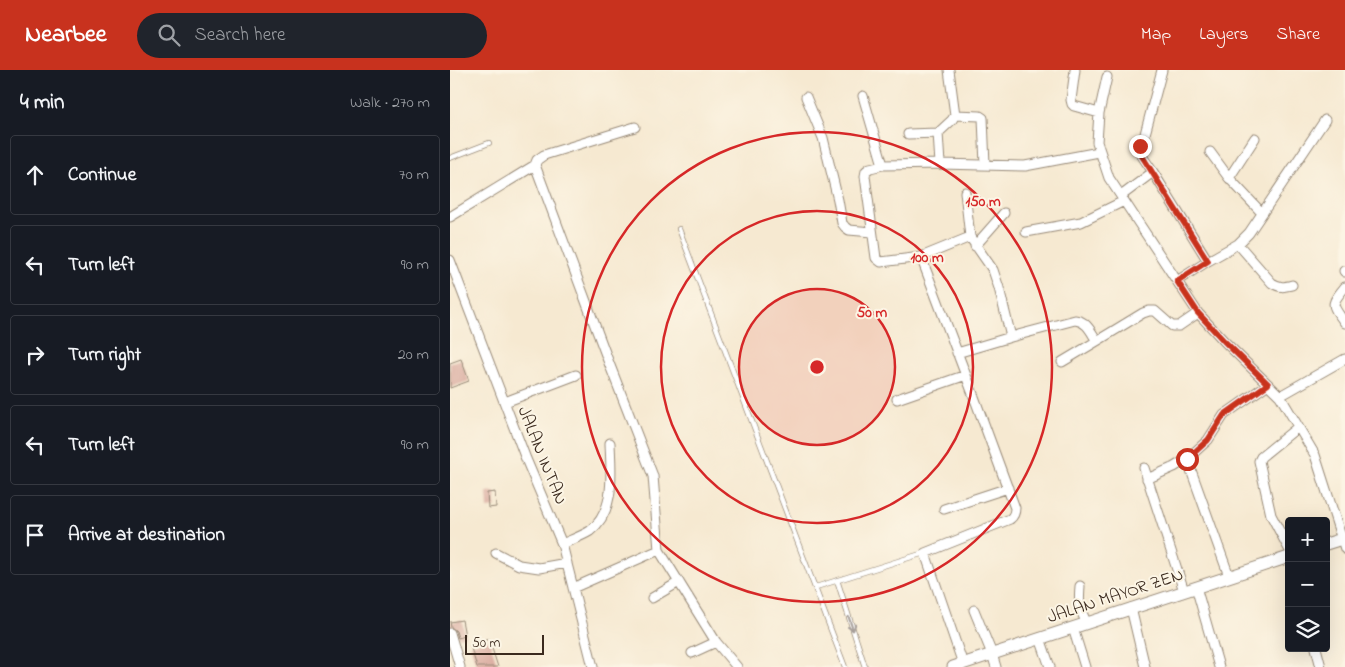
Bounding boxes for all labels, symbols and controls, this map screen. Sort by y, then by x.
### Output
search box [137,13,487,58]
text: Nearbee [25,18,107,53]
icon: search [155,21,183,49]
text: Search here [195,22,286,49]
text: Map [1141,22,1171,48]
text: Layers [1199,22,1249,48]
text: Share [1277,22,1320,48]
text: 4 min [20,88,64,118]
text: Walk · 270 m [350,91,430,115]
route end [1129,135,1152,158]
icon: ahead [21,161,49,189]
text: Continue [68,162,136,189]
text: 70 m [399,163,429,187]
text: 150 m [965,191,1001,213]
text: 100 m [910,247,944,269]
icon: left [21,251,49,279]
text: Turn left [68,252,135,279]
text: 90 m [401,253,429,277]
text: 50 m [857,302,888,324]
icon: right [21,341,49,369]
text: Turn right [68,342,141,369]
text: 20 m [398,343,429,367]
centre of rings [808,358,826,376]
street label: JALAN INTAN [510,403,573,509]
icon: left [21,431,49,459]
text: Turn left [68,432,135,459]
text: 90 m [401,433,429,457]
route start [1176,448,1199,471]
map controls [1285,517,1330,652]
button: + [1285,517,1330,562]
icon: arrive [21,521,49,549]
text: Arrive at destination [68,522,225,549]
button: − [1285,562,1330,607]
street label: JALAN MAYOR ZEN [1044,563,1187,631]
button: layers [1285,607,1330,652]
one-way arrow [847,615,857,631]
scale bar [465,632,544,655]
text: 50 m [472,633,500,654]

